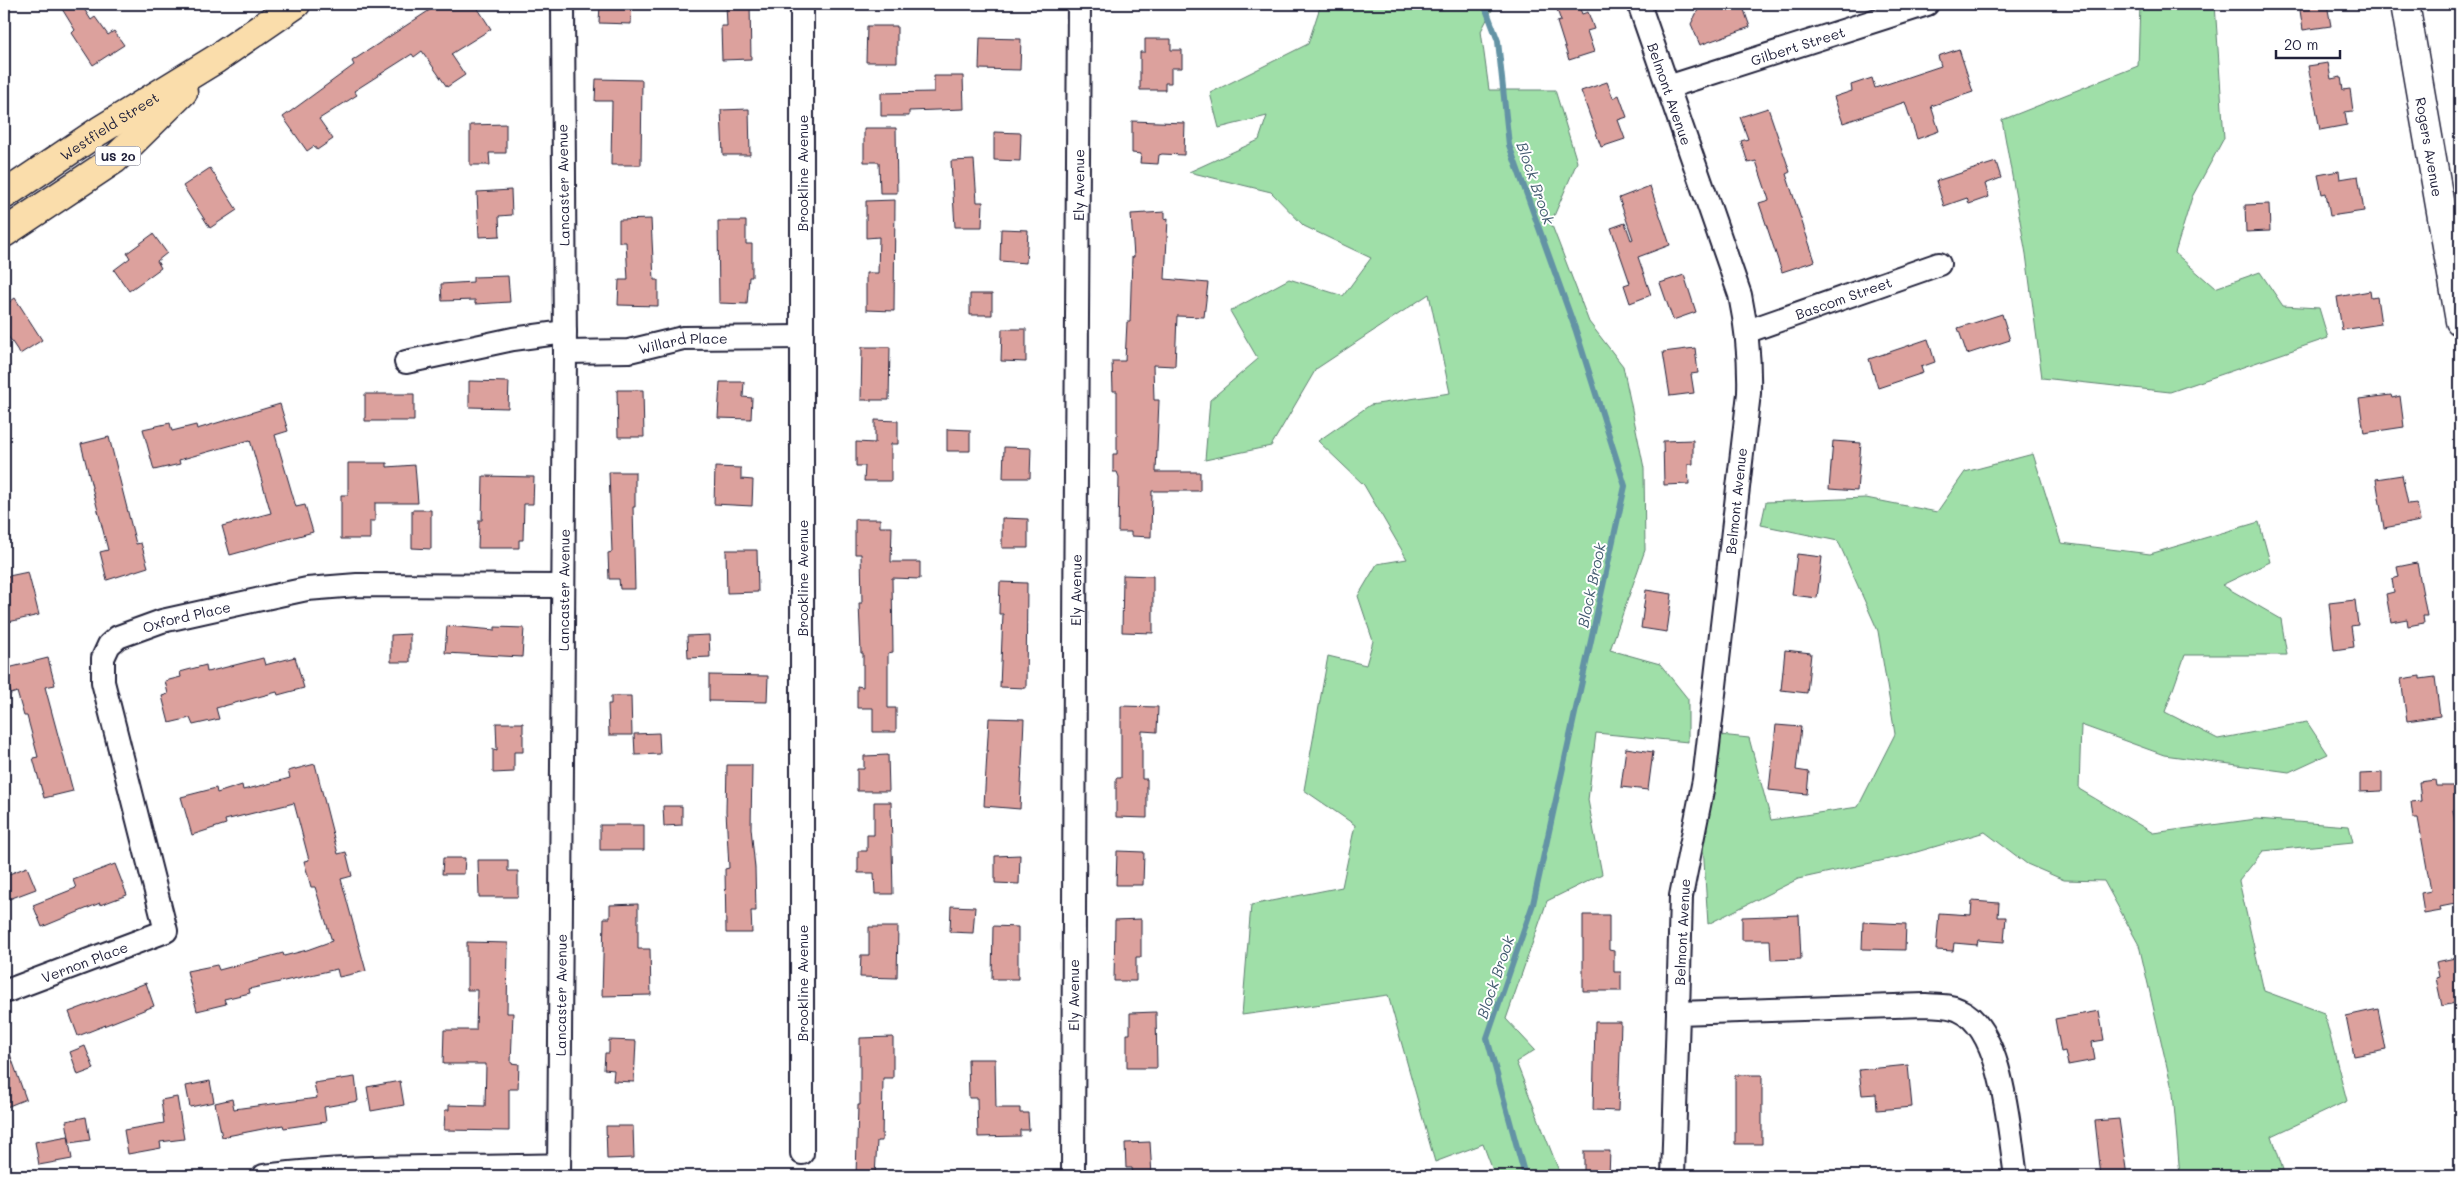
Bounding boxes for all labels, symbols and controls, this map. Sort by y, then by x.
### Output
street label: Gilbert Street [1748,21,1847,70]
scale bar [2276,28,2340,60]
text: 20 m [2284,34,2318,54]
street label: Belmont Avenue [1644,40,1697,148]
street label: Westfield Street [56,87,162,164]
street label: Rogers Avenue [2412,96,2448,198]
street label: Brookline Avenue [793,115,812,231]
street label: Lancaster Avenue [552,124,574,246]
water label: Block Brook [1513,139,1560,228]
road number: US 20 [96,146,140,166]
street label: Ely Avenue [1069,149,1088,221]
street label: Bascom Street [1792,272,1894,323]
street label: Willard Place [636,328,728,358]
street label: Belmont Avenue [1721,447,1751,555]
street label: Brookline Avenue [793,520,812,636]
street label: Lancaster Avenue [553,529,573,651]
water label: Block Brook [1572,540,1610,629]
street label: Ely Avenue [1065,554,1085,626]
street label: Oxford Place [140,597,232,637]
street label: Belmont Avenue [1670,878,1694,986]
street label: Brookline Avenue [793,925,812,1041]
water label: Block Brook [1472,932,1519,1021]
street label: Lancaster Avenue [550,934,570,1056]
street label: Vernon Place [39,937,130,987]
street label: Ely Avenue [1063,959,1083,1031]

